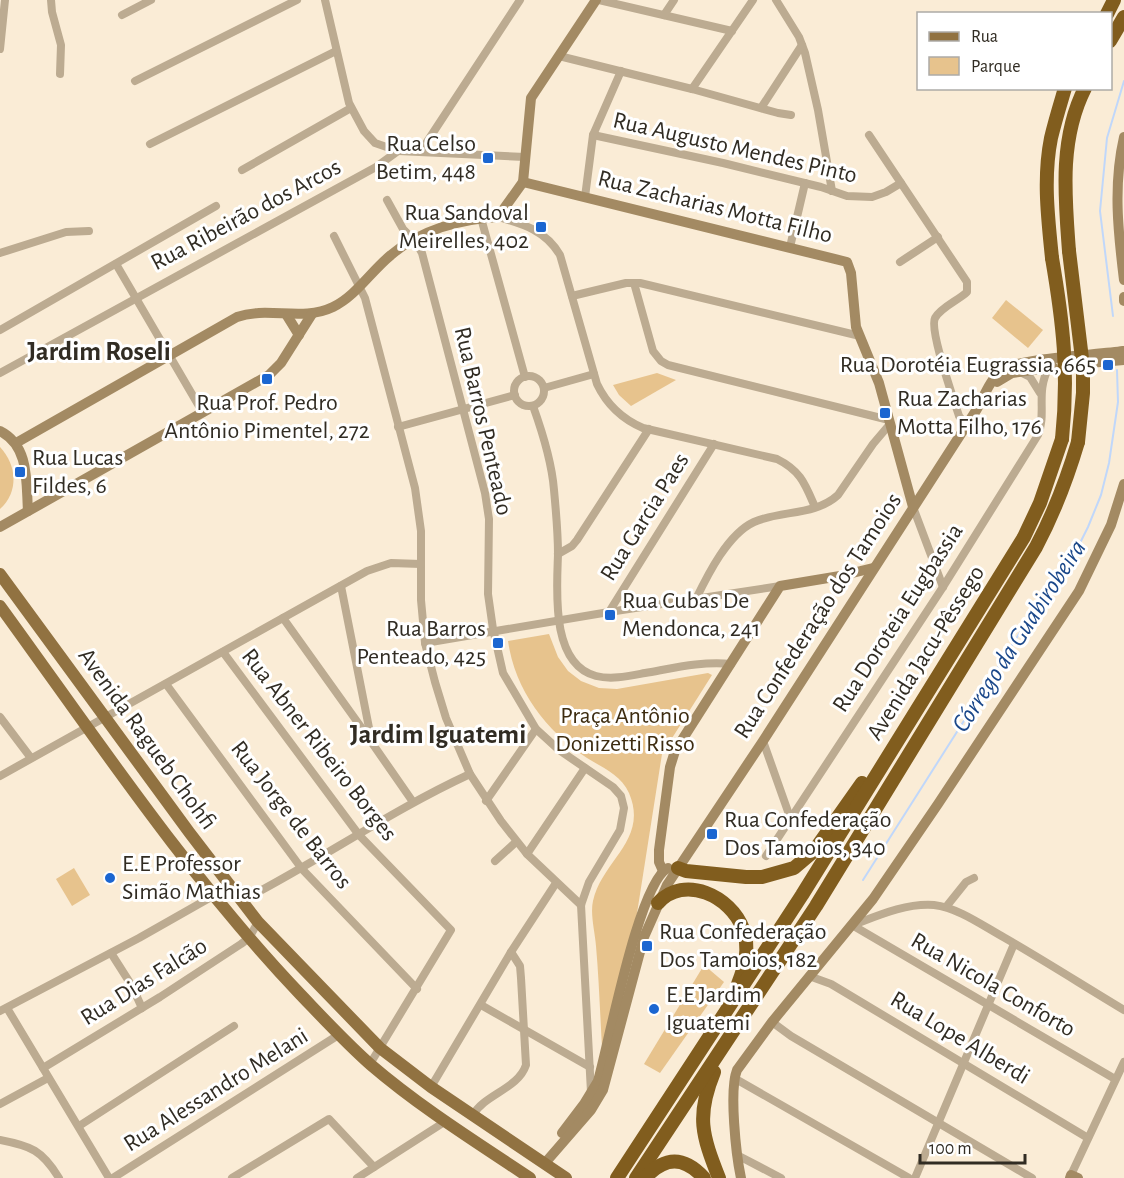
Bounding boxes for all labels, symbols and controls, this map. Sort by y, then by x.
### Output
legend [917,12,1112,90]
text: Rua [971,28,998,46]
text: Parque [971,58,1020,76]
street label: Rua Augusto Mendes Pinto [611,108,859,188]
place label: Rua Celso Betim, 448 [376,132,476,184]
marker: Rua Celso Betim, 448 [481,151,495,165]
street label: Rua Ribeirão dos Arcos [147,155,345,275]
street label: Rua Zacharias Motta Filho [595,166,835,248]
place label: Rua Sandoval Meirelles, 402 [399,201,529,253]
marker: Rua Sandoval Meirelles, 402 [534,220,548,234]
street label: Rua Barros Penteado [450,324,516,518]
district label: Jardim Roseli [27,338,171,365]
place label: Rua Dorotéia Eugrassia, 665 [840,353,1096,377]
marker: Rua Dorotéia Eugrassia, 665 [1101,358,1115,372]
marker: Rua Prof. Pedro Antônio Pimentel, 272 [260,372,274,386]
place label: Rua Zacharias Motta Filho, 176 [897,387,1042,439]
place label: Rua Prof. Pedro Antônio Pimentel, 272 [164,391,370,443]
marker: Rua Zacharias Motta Filho, 176 [878,406,892,420]
place label: Rua Lucas Fildes, 6 [32,446,123,498]
street label: Rua Garcia Paes [596,449,694,585]
marker: Rua Lucas Fildes, 6 [13,465,27,479]
street label: Rua Confederação dos Tamoios [730,489,906,743]
street label: Rua Doroteia Eugbassia [828,520,968,716]
water label: Córrego da Guabirobeira [947,535,1091,737]
street label: Avenida Jacu-Pêssego [863,562,989,744]
place label: Rua Cubas De Mendonca, 241 [622,589,761,641]
marker: Rua Cubas De Mendonca, 241 [603,608,617,622]
place label: Rua Barros Penteado, 425 [357,617,486,669]
marker: Rua Barros Penteado, 425 [491,636,505,650]
street label: Avenida Ragueb Chohfi [73,644,221,834]
street label: Rua Abner Ribeiro Borges [237,644,401,846]
park label: Praça Antônio Donizetti Risso [555,704,695,756]
district label: Jardim Iguatemi [350,721,526,748]
street label: Rua Jorge de Barros [226,737,356,893]
place label: Rua Confederação Dos Tamoios, 340 [724,808,892,860]
marker: Rua Confederação Dos Tamoios, 340 [705,827,719,841]
place label: E.E Professor Simão Mathias [122,852,261,904]
marker: E.E Professor Simão Mathias [103,871,117,885]
place label: Rua Confederação Dos Tamoios, 182 [659,920,827,972]
street label: Rua Nicola Conforto [907,928,1079,1042]
street label: Rua Dias Falcão [77,934,211,1030]
marker: Rua Confederação Dos Tamoios, 182 [640,939,654,953]
place label: E.E Jardim Iguatemi [666,983,762,1035]
street label: Rua Lope Alberdi [886,987,1034,1089]
marker: E.E Jardim Iguatemi [647,1002,661,1016]
street label: Rua Alessandro Melani [120,1024,312,1156]
scale bar [920,1127,1025,1165]
text: 100 m [929,1140,972,1158]

